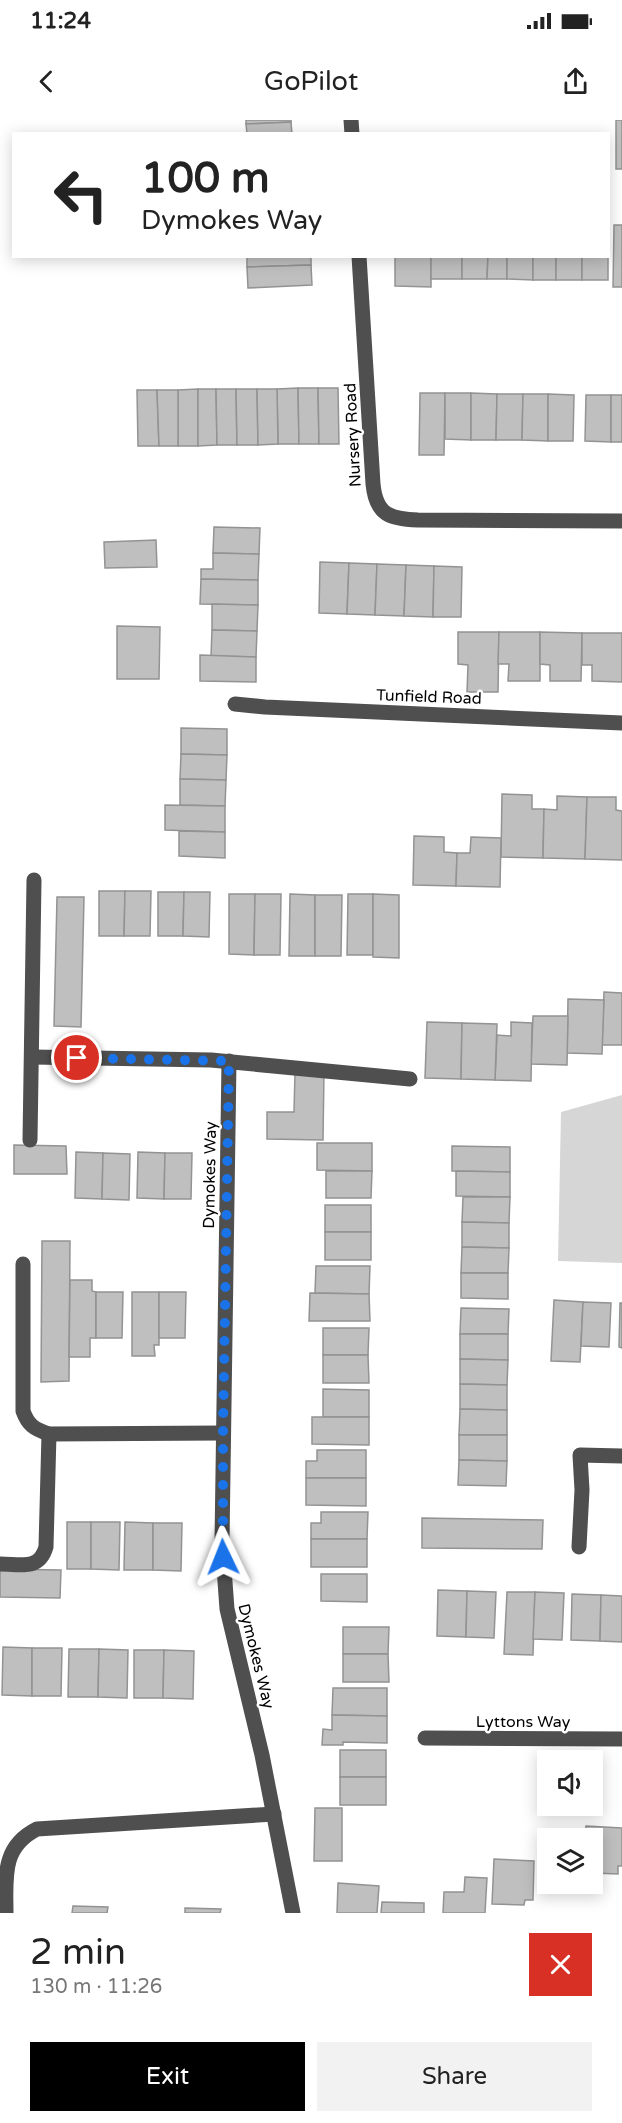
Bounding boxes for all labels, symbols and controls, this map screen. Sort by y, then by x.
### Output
text: 11:24 [30,8,91,34]
icon: back [30,65,63,98]
text: GoPilot [264,65,358,98]
icon: share [559,65,592,98]
text: 100 m [141,153,270,204]
icon: left [42,156,120,234]
text: Dymokes Way [141,204,322,237]
street label: Nursery Road [340,382,366,488]
street label: Tunfield Road [376,685,482,709]
pin [51,1032,102,1083]
icon: arrive [60,1041,93,1074]
street label: Dymokes Way [199,1121,221,1229]
position arrow [191,1525,255,1589]
street label: Dymokes Way [233,1602,279,1711]
street label: Lyttons Way [476,1712,571,1732]
map controls [537,1750,603,1894]
button: sound [537,1750,603,1816]
button: layers [537,1828,603,1894]
text: 2 min [30,1931,126,1974]
button: close [529,1933,592,1996]
text: 130 m · 11:26 [30,1975,162,1999]
button: Exit [30,2042,305,2111]
button: Share [317,2042,592,2111]

